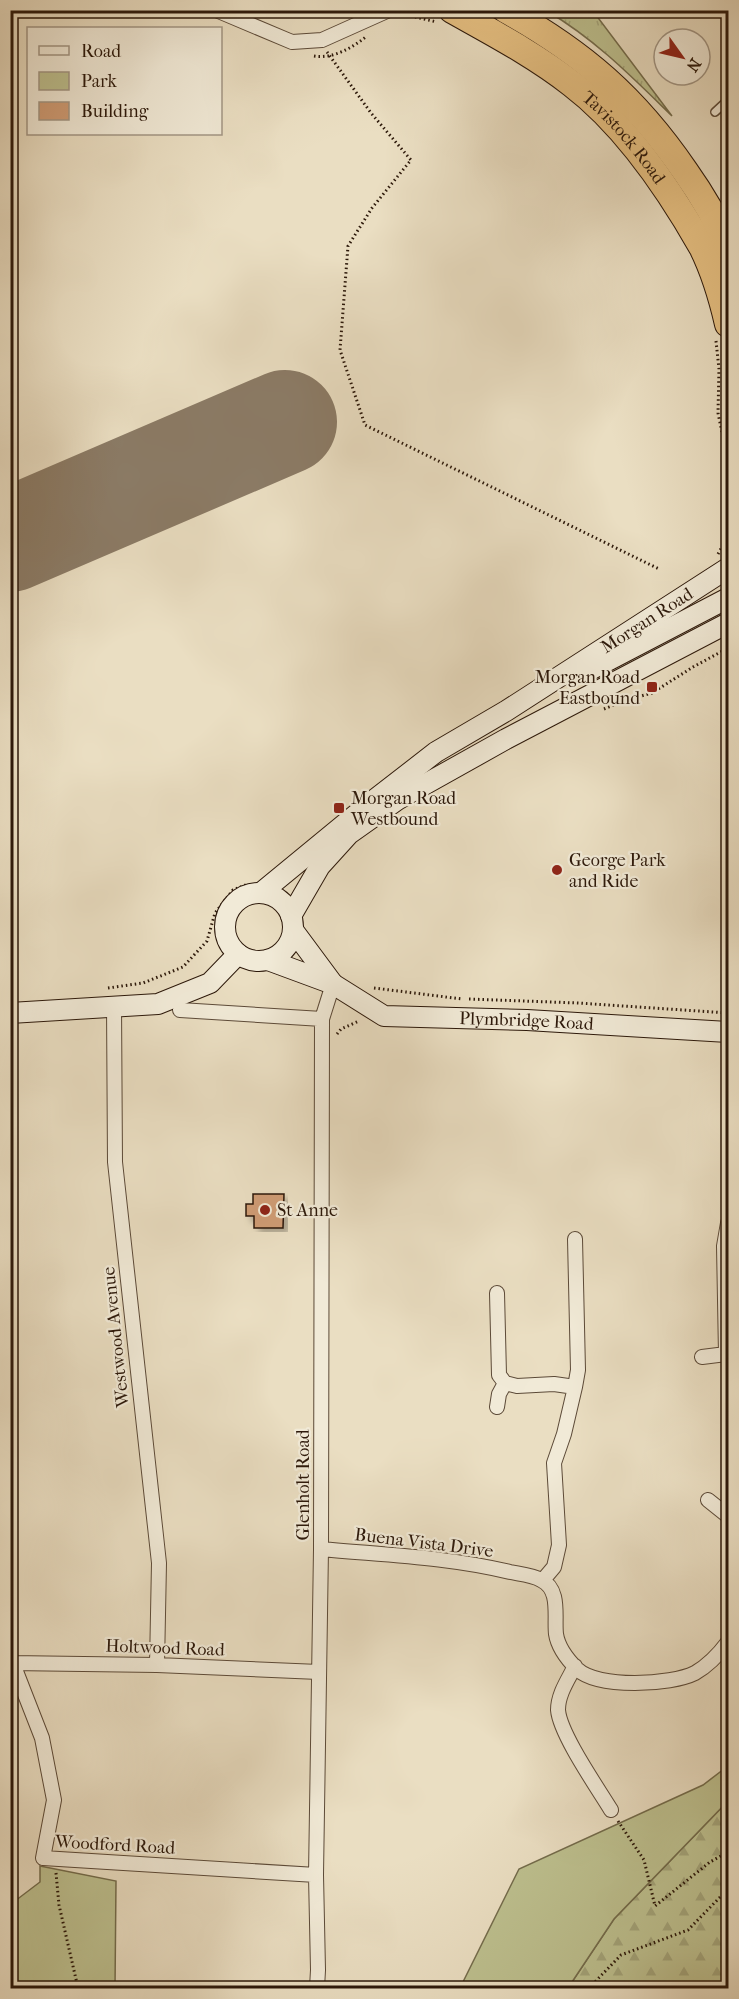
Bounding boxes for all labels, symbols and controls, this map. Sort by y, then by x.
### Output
legend [27,27,222,135]
north arrow [652,27,712,87]
text: Road [81,41,121,62]
text: N [682,55,705,76]
text: Park [81,71,118,92]
street label: Tavistock Road [578,87,670,188]
text: Building [81,101,149,122]
street label: Morgan Road [597,583,697,658]
place label: Morgan Road Eastbound [535,667,640,709]
marker: Morgan Road Eastbound [645,680,659,694]
place label: Morgan Road Westbound [350,788,456,830]
marker: Morgan Road Westbound [332,801,346,815]
place label: George Park and Ride [569,850,666,892]
marker: George Park and Ride [550,863,564,877]
street label: Plymbridge Road [459,1008,594,1034]
place label: St Anne [277,1200,338,1221]
marker: St Anne [258,1203,272,1217]
street label: Westwood Avenue [98,1265,134,1409]
street label: Glenholt Road [293,1429,314,1541]
street label: Buena Vista Drive [353,1524,495,1562]
street label: Holtwood Road [105,1635,225,1661]
street label: Woodford Road [53,1831,176,1859]

